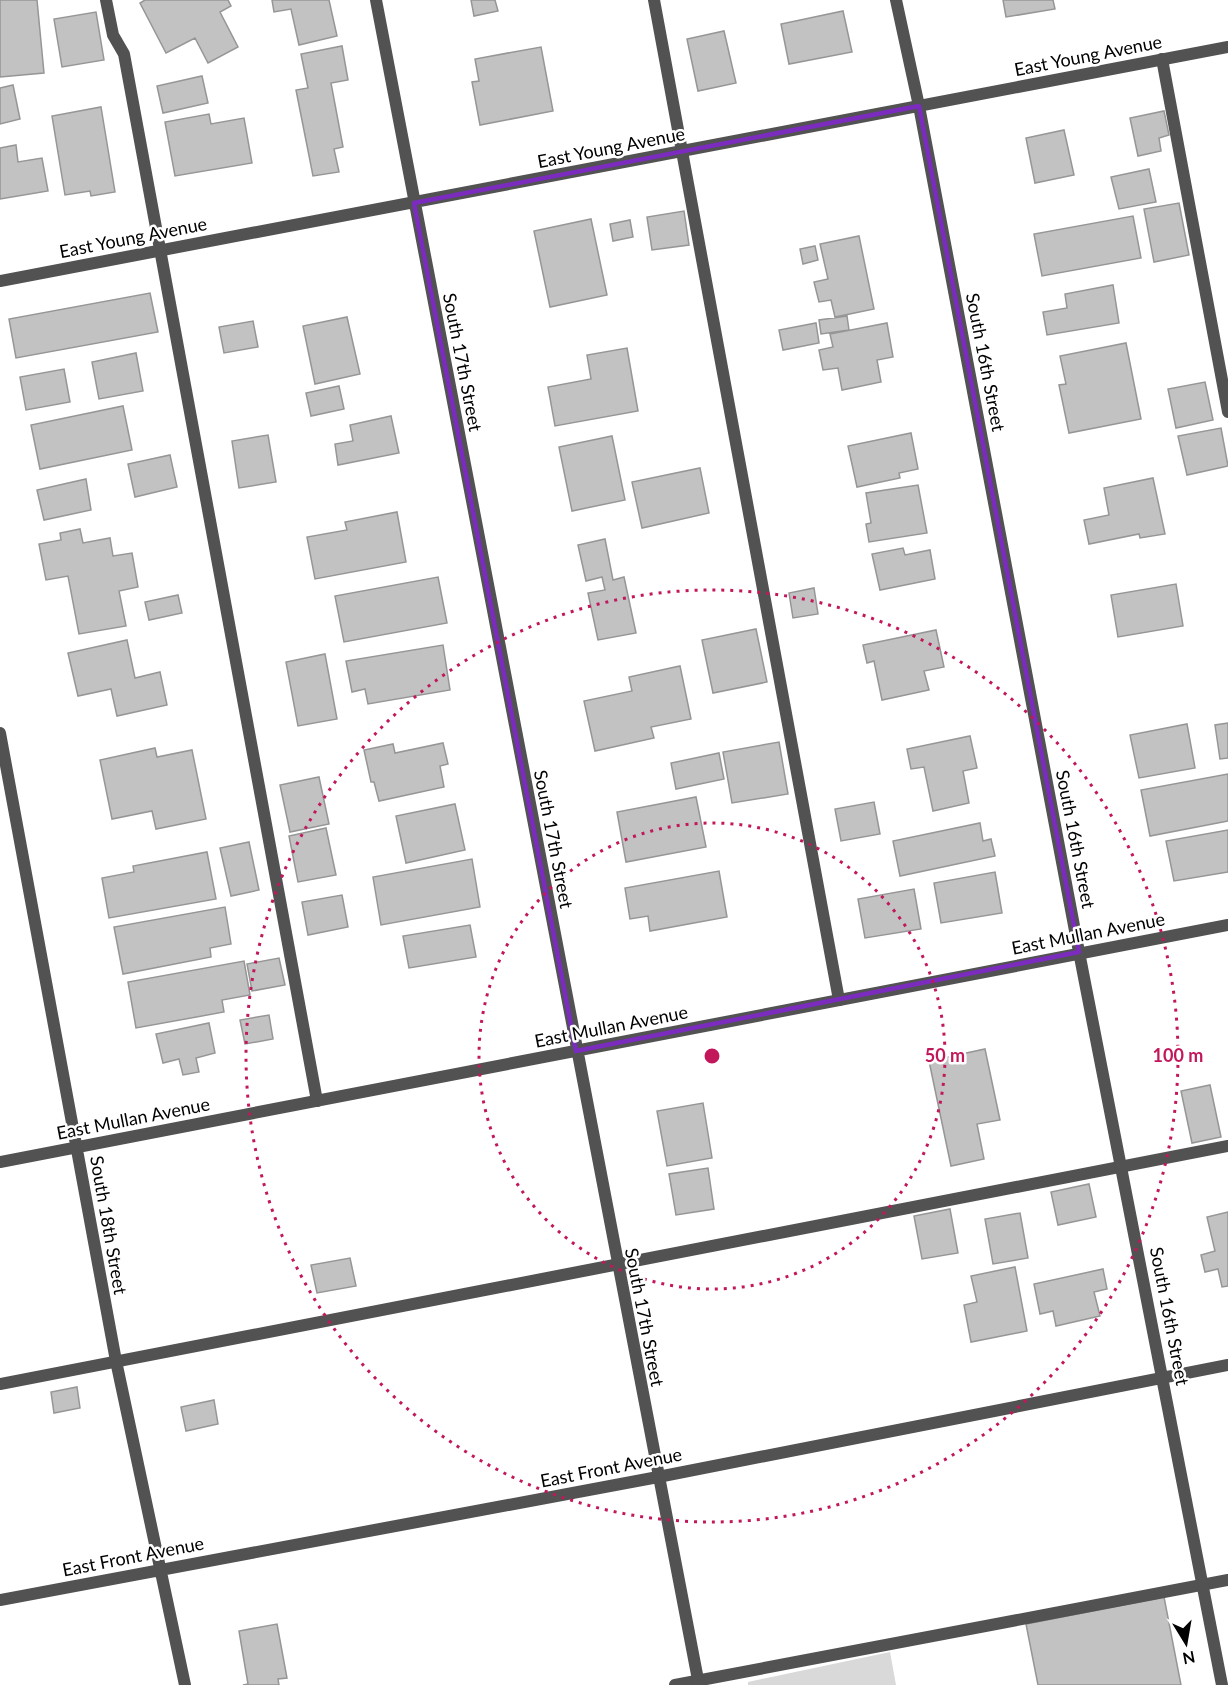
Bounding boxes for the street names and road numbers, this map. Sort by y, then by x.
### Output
street label: East Young Avenue [1012,30,1164,80]
street label: East Young Avenue [535,122,687,172]
street label: East Young Avenue [57,212,209,262]
street label: South 17th Street [439,291,487,434]
street label: South 16th Street [962,291,1010,434]
street label: South 17th Street [530,768,578,911]
street label: South 16th Street [1052,768,1100,911]
street label: East Mullan Avenue [1009,907,1167,959]
street label: East Mullan Avenue [532,1000,690,1052]
street label: East Mullan Avenue [54,1092,212,1144]
street label: South 18th Street [86,1154,132,1297]
street label: South 16th Street [1146,1245,1194,1388]
street label: South 17th Street [621,1246,669,1389]
street label: East Front Avenue [538,1442,684,1492]
street label: East Front Avenue [60,1531,206,1581]

